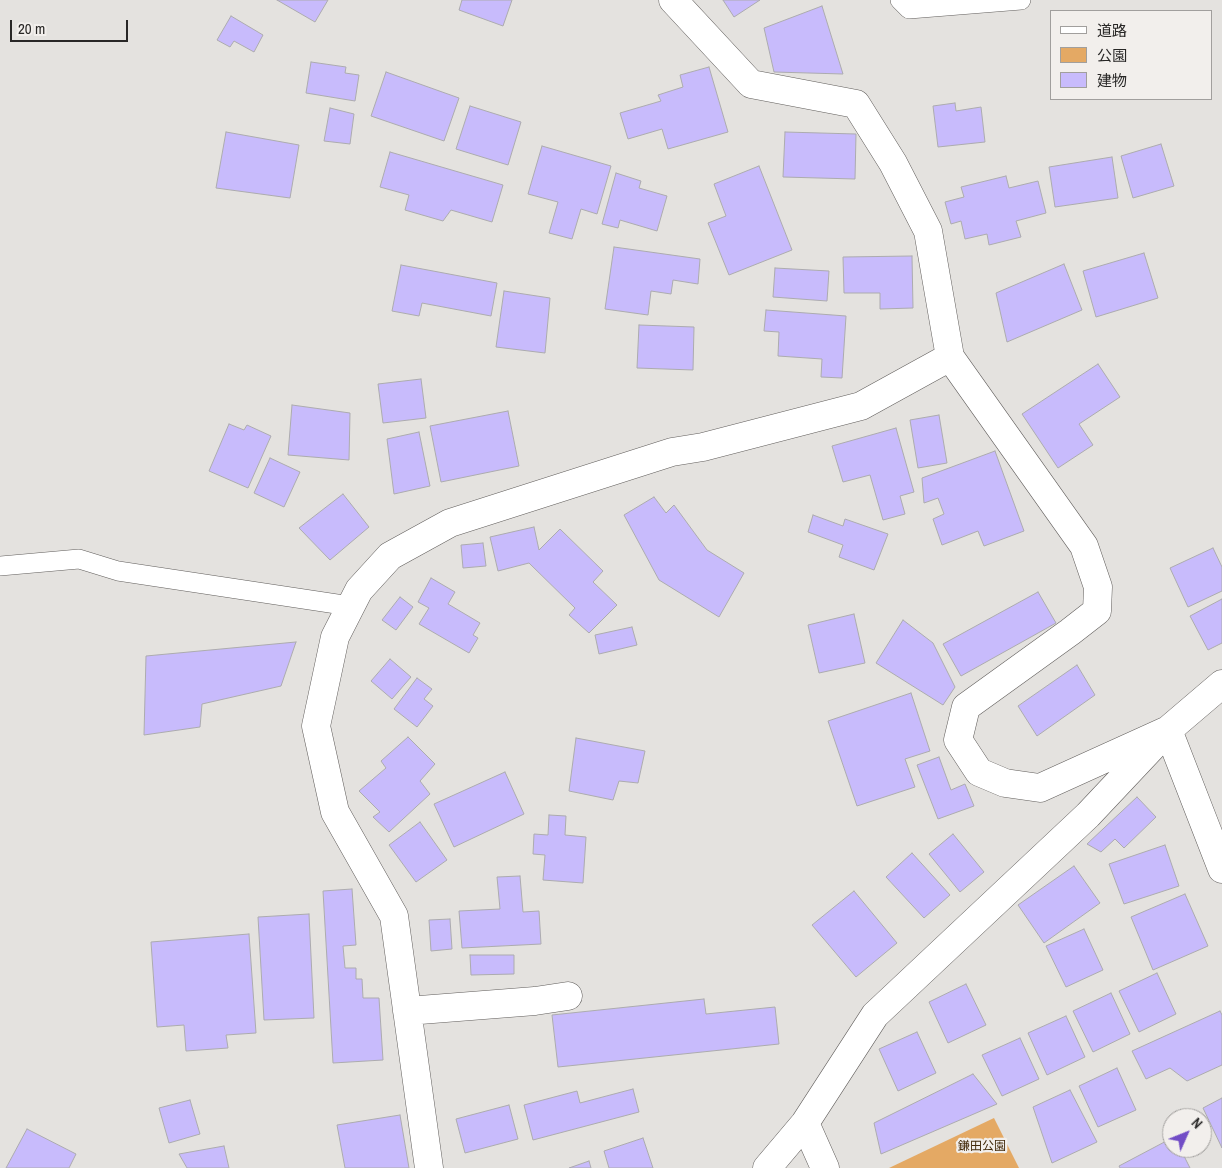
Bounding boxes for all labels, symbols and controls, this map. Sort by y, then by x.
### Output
scale bar [12,10,130,42]
legend [1050,10,1212,100]
text: 20 m [18,18,45,39]
text: 道路 [1097,20,1127,41]
text: 公園 [1097,45,1127,66]
text: 建物 [1097,70,1127,91]
north arrow [1162,1108,1212,1158]
text: N [1188,1114,1206,1133]
park label: 鎌田公園 [958,1140,1006,1154]

